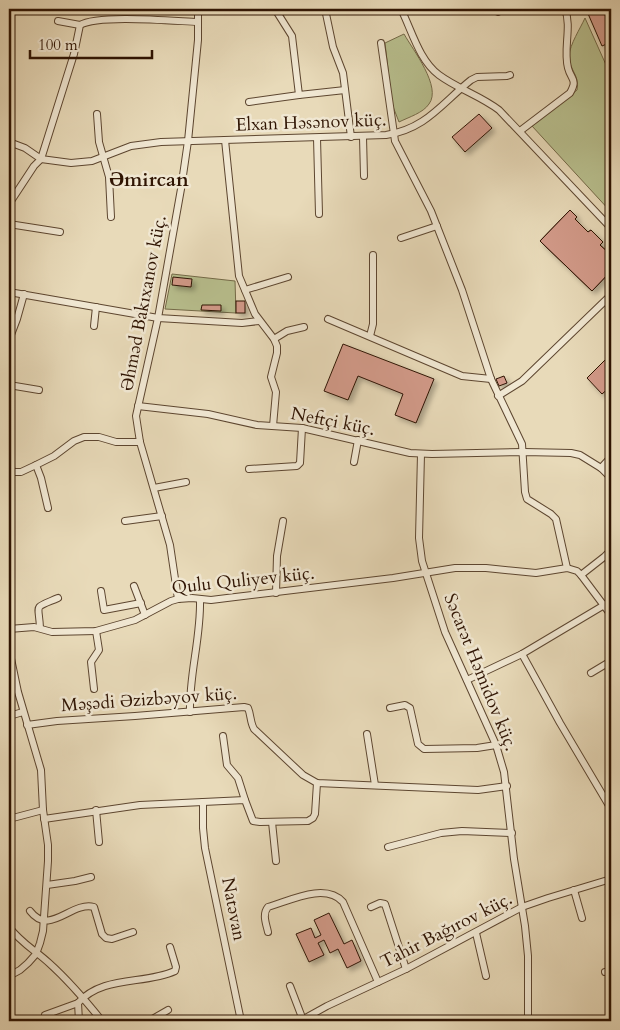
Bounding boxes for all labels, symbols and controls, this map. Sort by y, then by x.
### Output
scale bar [30,28,152,60]
text: 100 m [38,35,78,55]
street label: Elxan Həsənov küç. [235,107,387,138]
district label: Əmircan [109,166,189,193]
street label: Əhməd Bakıxanov küç. [114,213,173,393]
street label: Neftçi küç. [289,401,377,442]
street label: Qulu Quliyev küç. [170,561,316,600]
street label: Səcarət Həmidov küç. [438,590,523,755]
street label: Məşədi Əzizbəyov küç. [60,681,238,718]
street label: Natəvan [215,875,252,944]
street label: Tahir Bağırov küç. [376,886,516,974]

